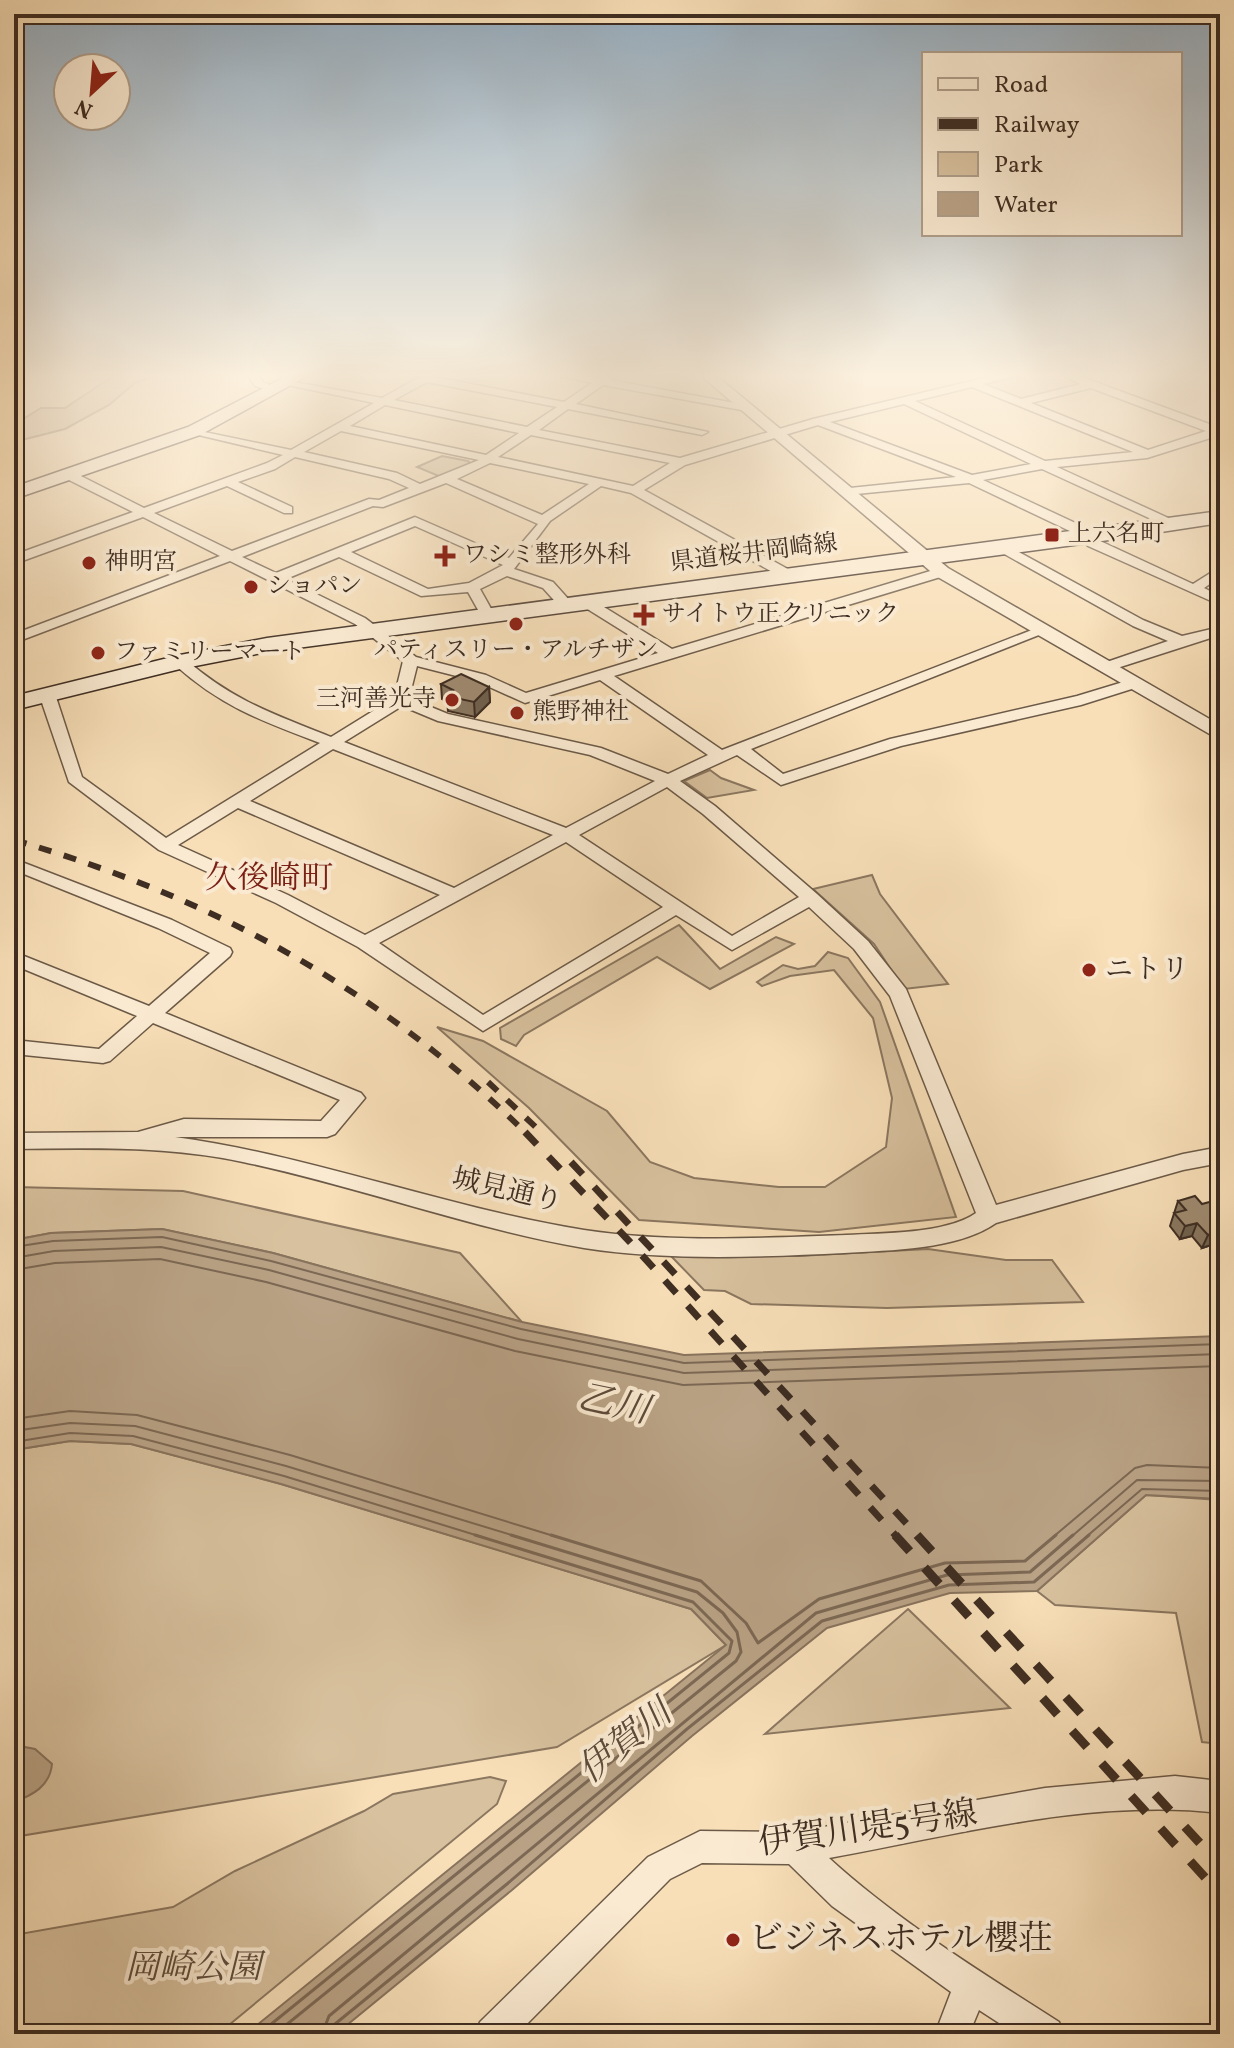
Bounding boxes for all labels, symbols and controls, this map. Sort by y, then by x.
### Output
north arrow [52,52,132,132]
legend [922,52,1182,236]
text: Road [994,69,1048,103]
text: N [70,90,98,125]
text: Railway [994,109,1080,143]
text: Park [994,149,1043,183]
text: Water [994,189,1058,223]
place label: 上六名町 [1068,518,1164,552]
marker: 上六名町 [1043,526,1061,544]
street label: 県道桜井岡崎線 [669,527,839,581]
place label: ワシミ整形外科 [463,539,631,573]
marker: ワシミ整形外科 [434,545,456,567]
place label: 神明宮 [105,546,177,580]
marker: 神明宮 [80,554,98,572]
place label: ショパン [267,570,363,604]
marker: ショパン [242,578,260,596]
place label: サイトウ正クリニック [662,598,899,632]
marker: サイトウ正クリニック [633,604,655,626]
marker: パティスリー・アルチザン [507,615,525,633]
place label: パティスリー・アルチザン [374,634,658,668]
place label: ファミリーマート [114,636,306,670]
marker: ファミリーマート [89,644,107,662]
place label: 三河善光寺 [316,683,436,717]
marker: 三河善光寺 [443,691,461,709]
place label: 熊野神社 [533,696,629,730]
marker: 熊野神社 [508,704,526,722]
district label: 久後崎町 [205,858,333,902]
place label: ニトリ [1105,951,1189,990]
marker: ニトリ [1080,961,1098,979]
street label: 城見通り [448,1159,566,1223]
water label: 乙川 [573,1374,657,1439]
water label: 伊賀川 [568,1687,687,1796]
street label: 伊賀川堤5号線 [756,1791,980,1869]
place label: ビジネスホテル櫻荘 [749,1917,1052,1964]
marker: ビジネスホテル櫻荘 [724,1931,742,1949]
park label: 岡崎公園 [125,1946,266,1993]

